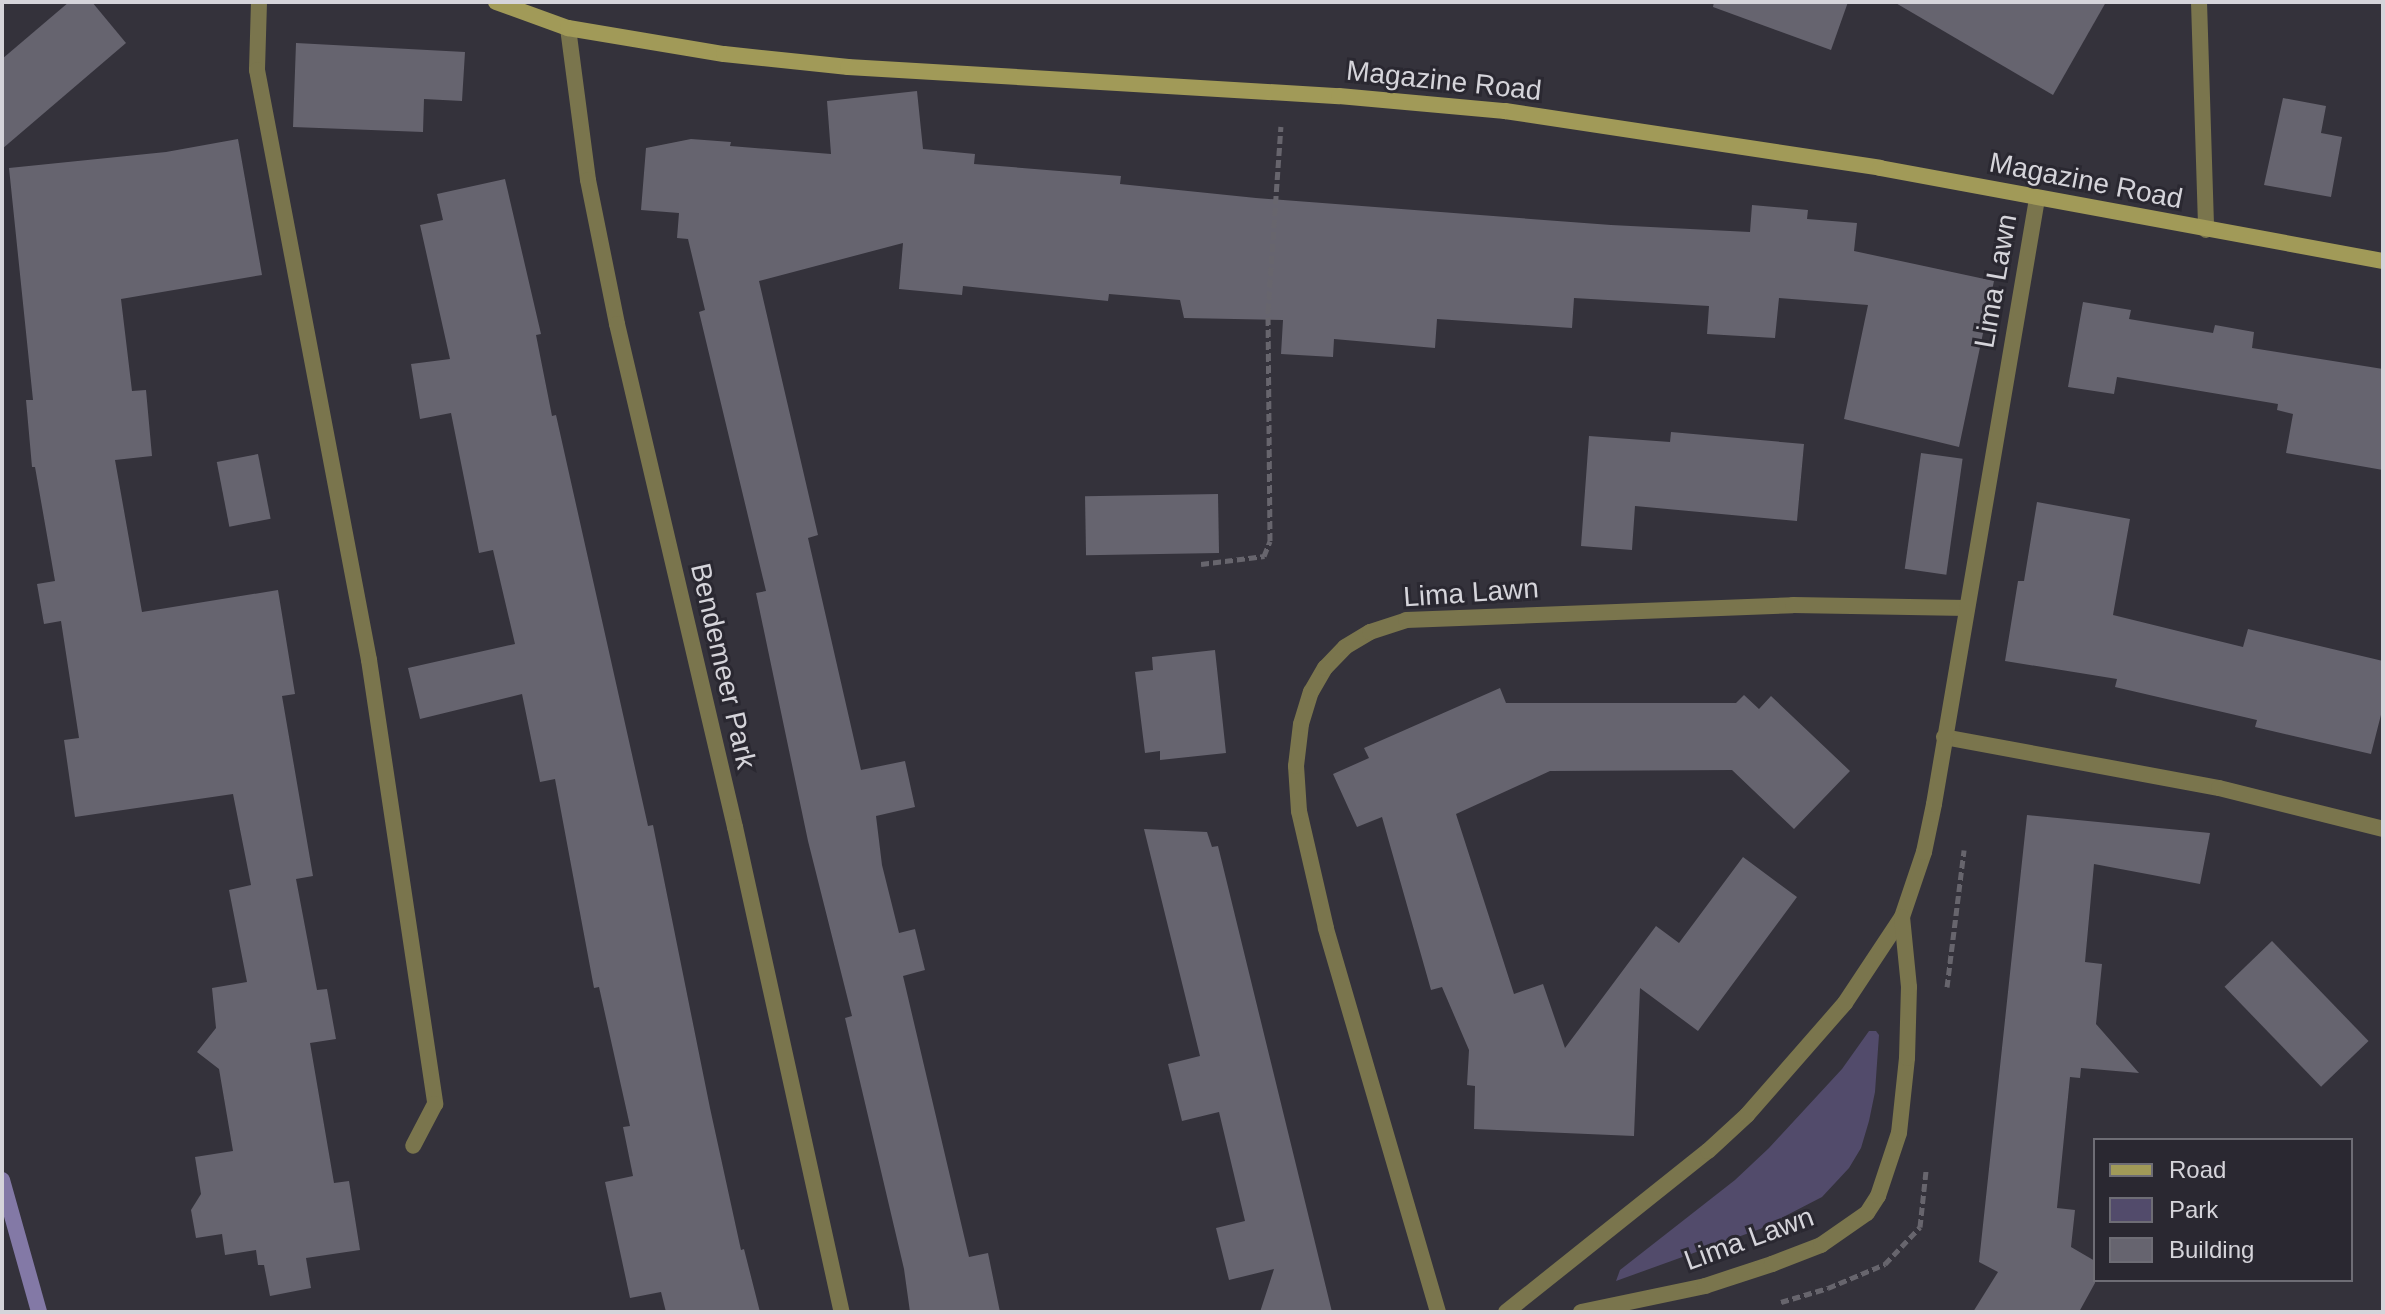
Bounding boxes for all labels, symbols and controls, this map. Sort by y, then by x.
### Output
street label: Magazine Road [1345,54,1543,108]
street label: Magazine Road [1987,146,2185,216]
street label: Lima Lawn [1968,211,2024,351]
street label: Bendemeer Park [683,560,763,772]
street label: Lima Lawn [1402,572,1540,614]
legend [2093,1138,2353,1282]
text: Road [2169,1156,2226,1183]
text: Park [2169,1196,2218,1223]
street label: Lima Lawn [1680,1200,1818,1278]
text: Building [2169,1236,2254,1263]

